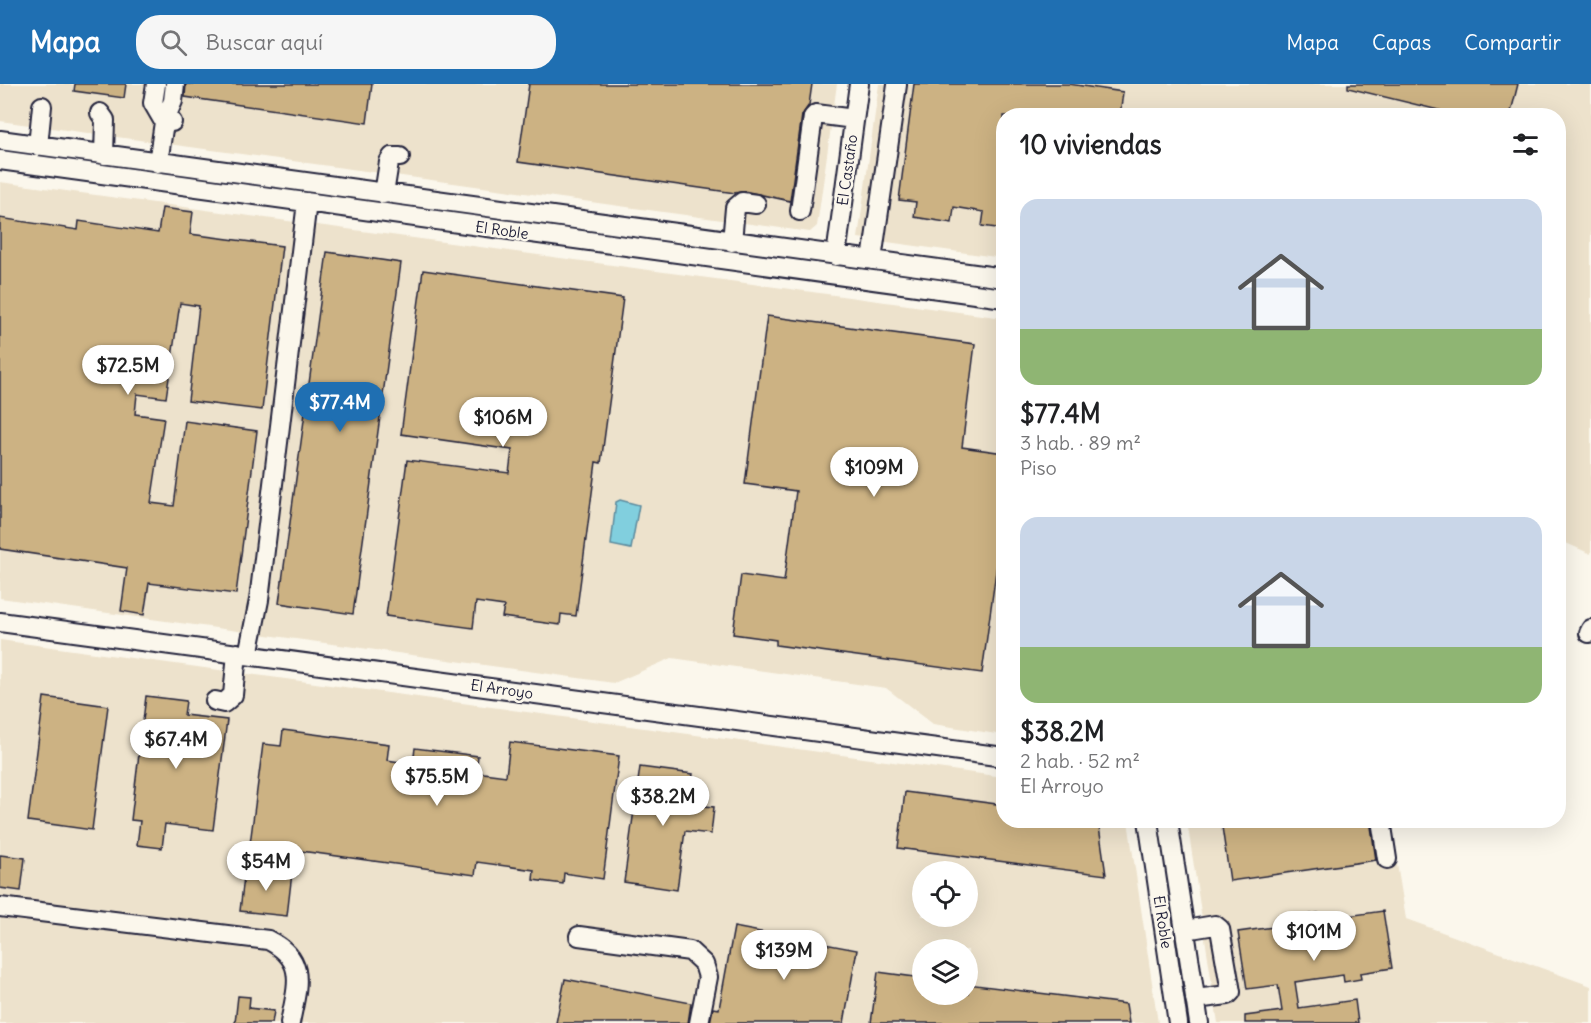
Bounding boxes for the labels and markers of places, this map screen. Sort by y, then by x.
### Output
pin: $72.5M [79,345,177,396]
pin: $77.4M [291,382,389,433]
pin: $106M [461,397,545,448]
pin: $109M [832,447,916,498]
pin: $67.4M [127,719,225,770]
pin: $75.5M [388,756,486,807]
pin: $38.2M [614,776,712,827]
pin: $54M [230,841,302,892]
pin: $101M [1272,911,1356,962]
pin: $139M [742,930,826,981]

